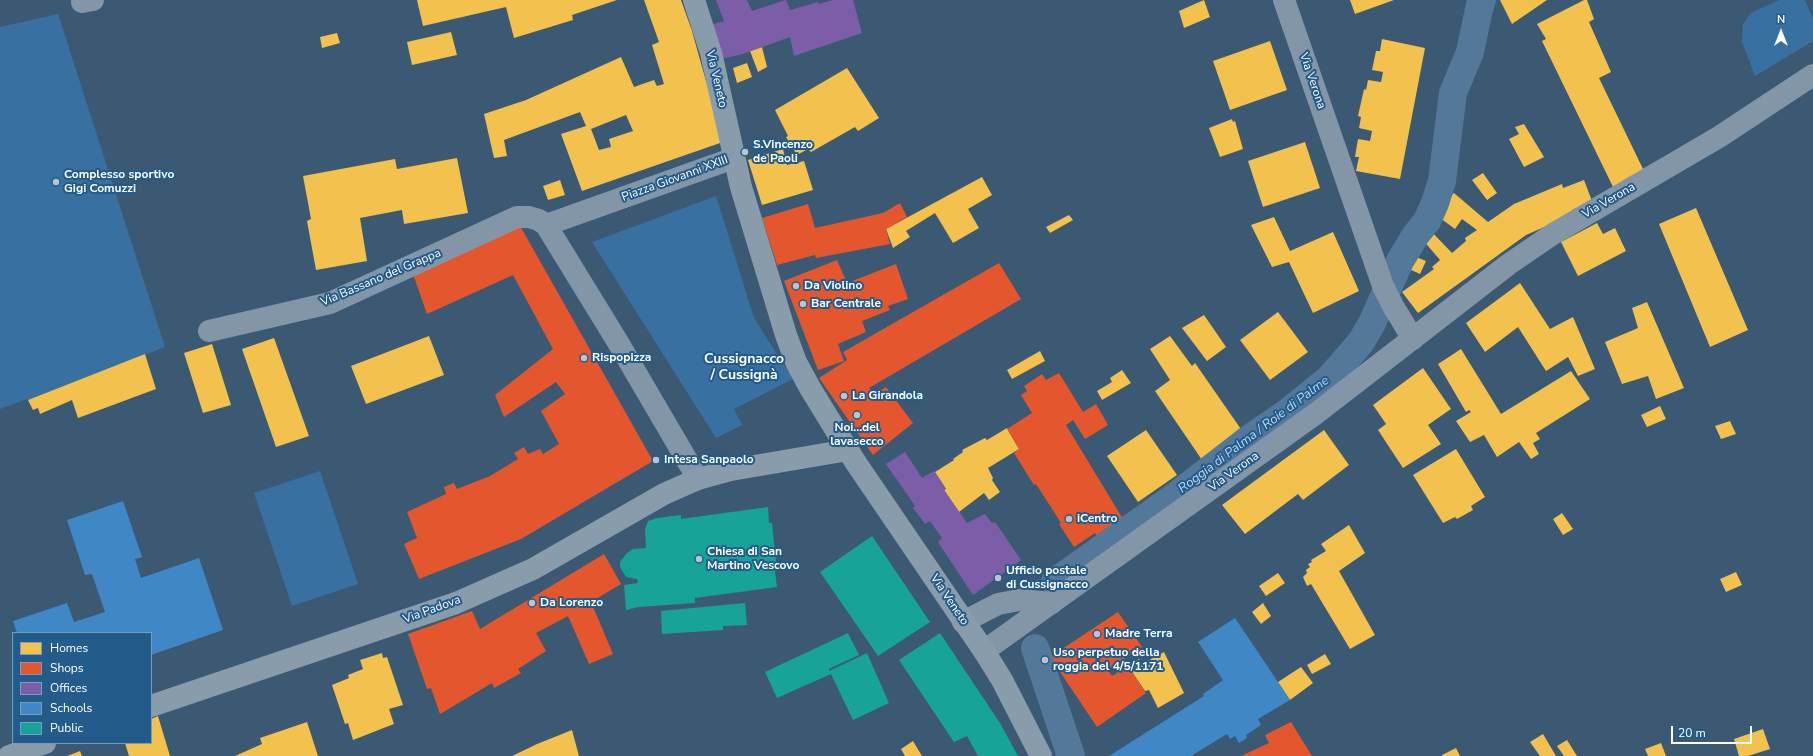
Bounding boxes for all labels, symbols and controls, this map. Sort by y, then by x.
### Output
north arrow [1761,12,1801,52]
text: N [1777,12,1785,27]
street label: Via Veneto [702,49,730,109]
street label: Via Verona [1296,51,1328,111]
place label: S.Vincenzo de Paoli [753,138,813,166]
marker: S.Vincenzo de Paoli [740,147,750,157]
street label: Piazza Giovanni XXIII [620,153,730,205]
place label: Complesso sportivo Gigi Comuzzi [64,168,174,196]
marker: Complesso sportivo Gigi Comuzzi [51,177,61,187]
street label: Via Verona [1580,180,1638,222]
street label: Via Bassano del Grappa [319,246,443,310]
place label: Da Violino [804,279,862,293]
marker: Da Violino [791,281,801,291]
place label: Bar Centrale [811,297,881,311]
marker: Bar Centrale [798,299,808,309]
place label: Rispopizza [592,351,651,365]
district label: Cussignacco / Cussignà [704,352,784,384]
marker: Rispopizza [579,353,589,363]
water label: Roggia di Palma / Roie di Palme [1175,373,1333,497]
place label: La Girandola [852,389,923,403]
marker: La Girandola [839,391,849,401]
marker: Noi...del lavasecco [852,410,862,420]
place label: Noi...del lavasecco [830,421,884,449]
street label: Via Verona [1206,449,1262,495]
place label: Intesa Sanpaolo [664,453,754,467]
marker: Intesa Sanpaolo [651,455,661,465]
place label: iCentro [1077,512,1117,526]
marker: iCentro [1064,514,1074,524]
place label: Chiesa di San Martino Vescovo [707,545,799,573]
marker: Chiesa di San Martino Vescovo [694,554,704,564]
place label: Ufficio postale di Cussignacco [1006,564,1088,592]
street label: Via Veneto [927,572,971,628]
marker: Ufficio postale di Cussignacco [993,573,1003,583]
street label: Via Padova [401,593,463,627]
place label: Da Lorenzo [540,596,603,610]
marker: Da Lorenzo [527,598,537,608]
place label: Madre Terra [1105,627,1172,641]
marker: Madre Terra [1092,629,1102,639]
legend [12,632,152,744]
text: Homes [50,640,88,656]
place label: Uso perpetuo della roggia del 4/5/1171 [1053,646,1163,674]
marker: Uso perpetuo della roggia del 4/5/1171 [1040,655,1050,665]
text: Shops [50,660,84,676]
text: Offices [50,680,87,696]
text: Schools [50,700,92,716]
scale bar [1673,718,1754,744]
text: Public [50,720,83,736]
text: 20 m [1678,725,1706,741]

